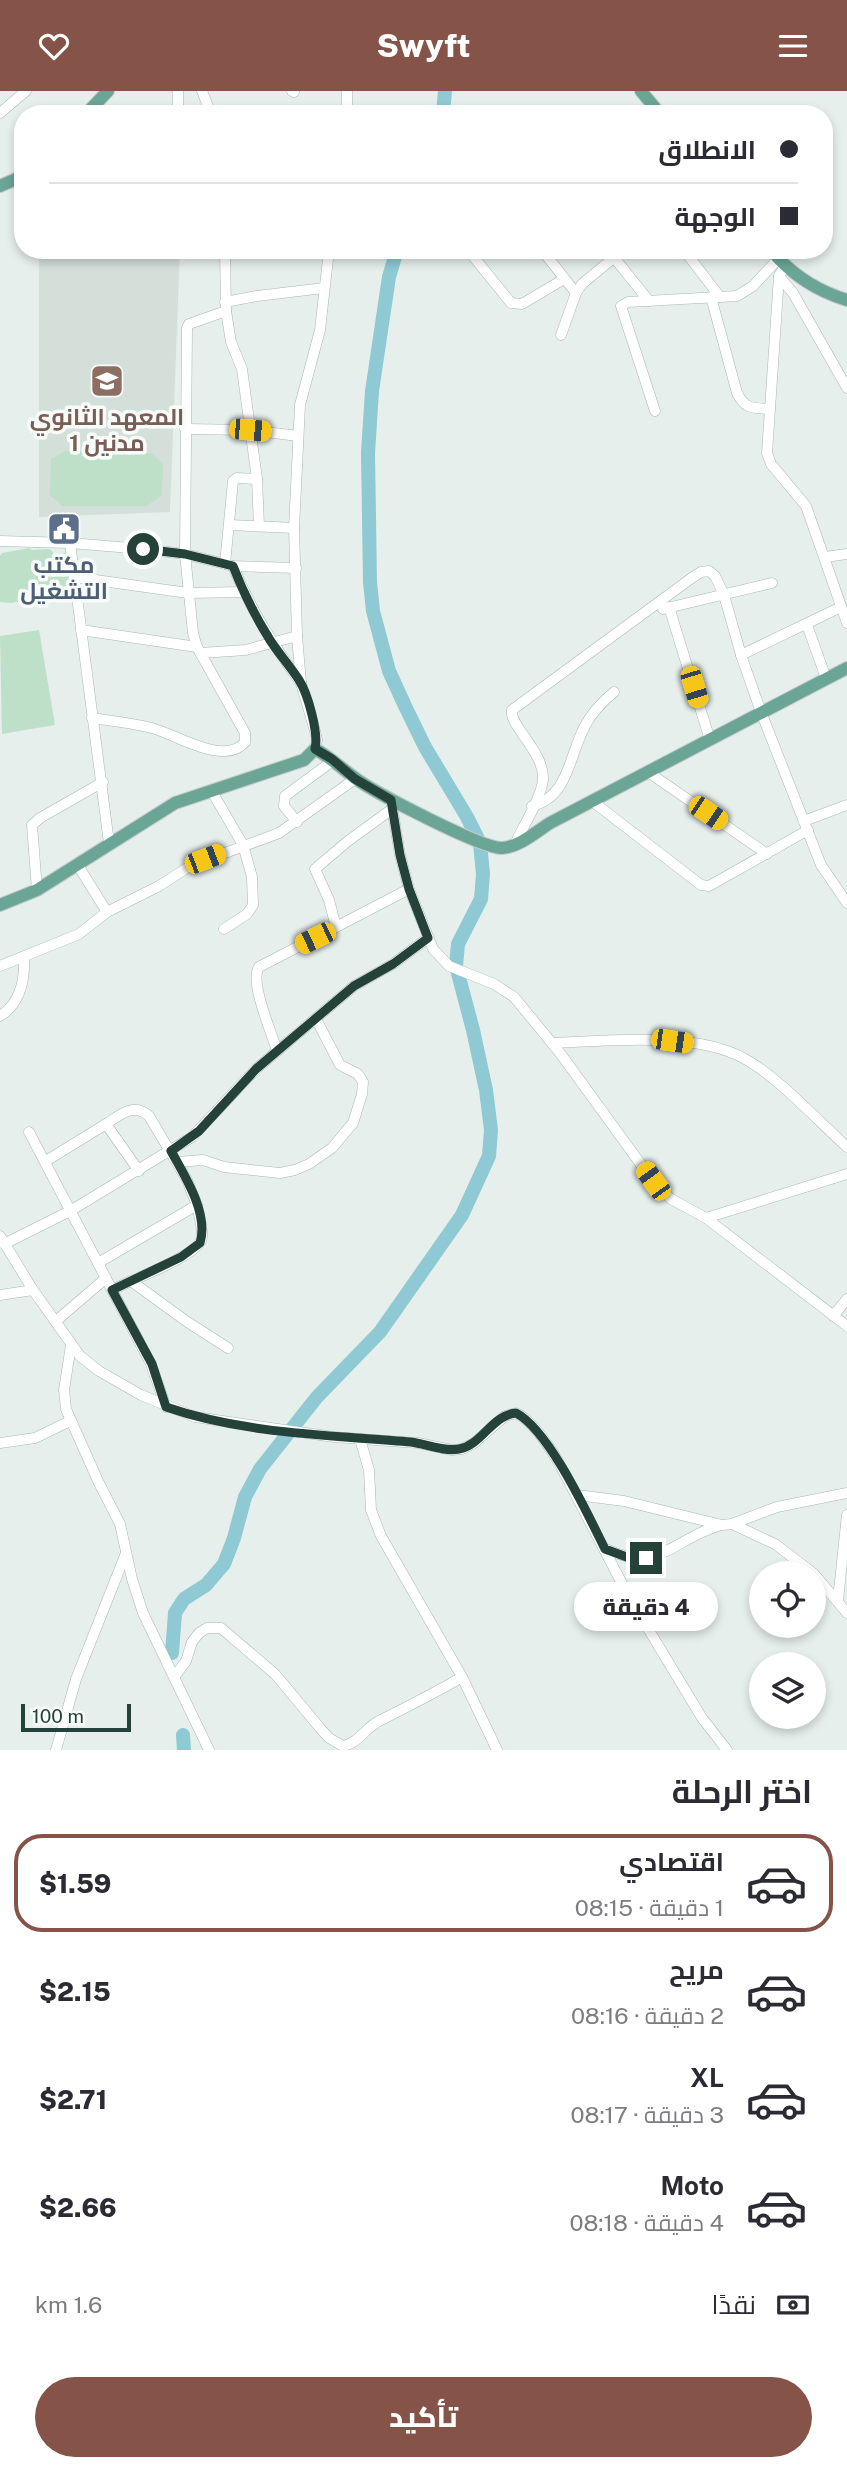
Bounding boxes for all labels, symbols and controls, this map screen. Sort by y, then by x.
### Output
icon: heart [35,27,73,65]
text: Swyft [376,27,471,64]
icon: menu [774,27,812,65]
text: الانطلاق [658,134,756,165]
text: الوجهة [675,201,756,232]
school or university icon: المعهد الثانوي مدنين 1 [88,362,126,400]
place label: المعهد الثانوي مدنين 1 [30,403,184,457]
car [229,418,272,442]
public building icon: مكتب التشغيل [45,510,83,548]
route start [127,533,159,565]
place label: مكتب التشغيل [20,551,108,605]
car [678,664,711,710]
car [685,793,732,833]
car [182,842,229,876]
car [292,919,339,957]
car [650,1028,695,1054]
car [633,1158,674,1204]
route end [630,1542,662,1574]
map controls [749,1561,826,1729]
button: locate [749,1561,826,1638]
callout: 4 دقيقة [574,1583,718,1631]
text: 4 دقيقة [602,1593,690,1620]
button: layers [749,1652,826,1729]
scale bar [21,1701,131,1733]
text: 100 m [32,1705,84,1727]
text: اختر الرحلة [672,1773,812,1810]
text: اقتصادي [619,1846,724,1877]
icon: car [745,1852,808,1915]
text: $1.59 [39,1868,111,1899]
text: 1 دقيقة · 08:15 [575,1894,724,1921]
text: مريح [669,1954,724,1985]
icon: car [745,1960,808,2023]
text: $2.15 [39,1976,111,2007]
text: 2 دقيقة · 08:16 [571,2002,724,2029]
text: XL [690,2062,724,2093]
icon: car [745,2068,808,2131]
text: $2.71 [39,2084,107,2115]
text: 3 دقيقة · 08:17 [571,2101,724,2128]
text: Moto [661,2170,724,2201]
icon: car [745,2176,808,2239]
text: $2.66 [39,2192,117,2223]
text: 4 دقيقة · 08:18 [570,2209,724,2236]
icon: cash [774,2286,812,2324]
text: نقدًا [712,2289,756,2320]
text: 1.6 km [35,2291,102,2318]
button: تأكيد [35,2377,812,2457]

